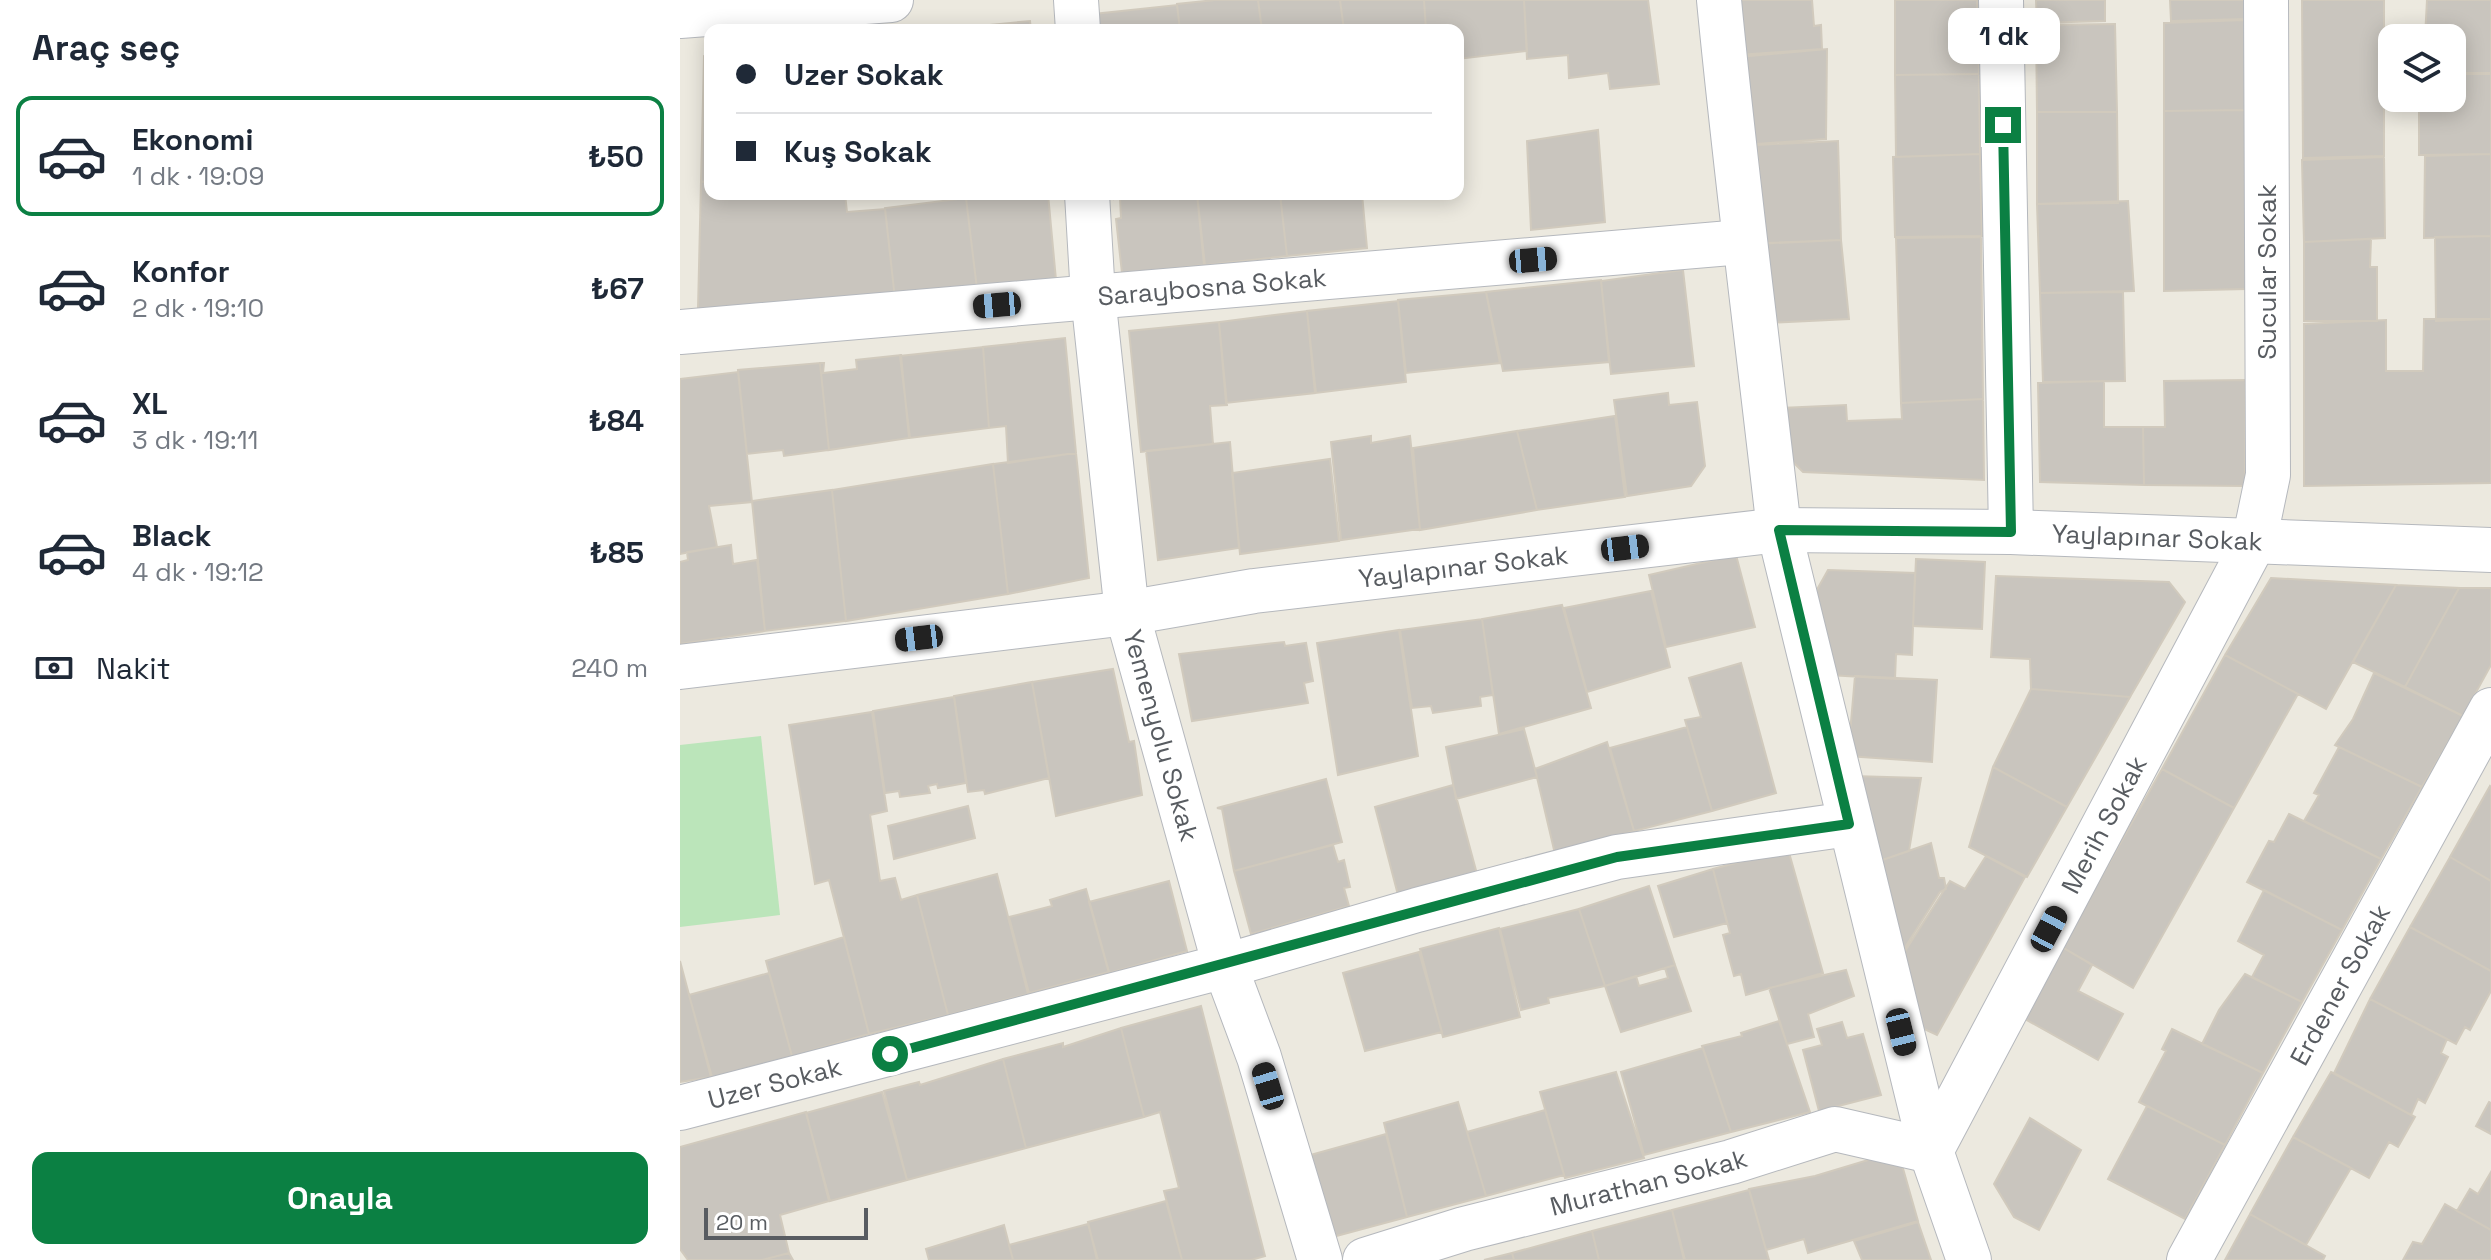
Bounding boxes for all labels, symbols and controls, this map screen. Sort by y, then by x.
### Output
callout: 1 dk [1947,9,2059,65]
text: 1 dk [1979,19,2029,53]
map controls [2378,24,2466,112]
button: layers [2378,24,2466,112]
text: Araç seç [32,25,180,71]
text: Uzer Sokak [784,55,944,94]
route end [1985,107,2021,143]
icon: car [36,120,108,192]
text: Ekonomi [132,120,253,159]
text: Kuş Sokak [784,132,932,171]
text: ₺50 [588,137,644,176]
text: 1 dk · 19:09 [132,159,264,193]
street label: Sucular Sokak [2250,184,2284,360]
car [1508,246,1558,274]
icon: car [36,252,108,324]
text: Konfor [132,252,230,291]
street label: Saraybosna Sokak [1096,260,1328,314]
text: ₺67 [591,269,644,308]
text: 2 dk · 19:10 [132,291,264,325]
car [972,291,1022,319]
icon: car [36,384,108,456]
text: XL [132,384,168,423]
text: ₺84 [588,401,644,440]
text: 3 dk · 19:11 [132,423,258,457]
icon: car [36,516,108,588]
text: Black [132,516,211,555]
street label: Yaylapınar Sokak [2051,517,2263,558]
text: ₺85 [589,533,644,572]
car [1600,533,1650,563]
street label: Yaylapınar Sokak [1357,538,1570,596]
text: 4 dk · 19:12 [132,555,264,589]
car [894,623,944,653]
street label: Yemenyolu Sokak [1115,626,1207,845]
icon: cash [32,646,76,690]
text: Nakit [96,649,170,688]
text: 240 m [571,651,648,685]
street label: Merih Sokak [2054,750,2155,900]
street label: Erdener Sokak [2282,898,2398,1071]
car [2027,902,2071,956]
car [1884,1006,1918,1058]
route start [872,1036,908,1072]
street label: Uzer Sokak [704,1050,845,1117]
car [1250,1060,1286,1112]
street label: Murathan Sokak [1546,1141,1751,1224]
button: Onayla [32,1152,648,1244]
scale bar [704,1204,868,1240]
text: 20 m [716,1208,768,1236]

